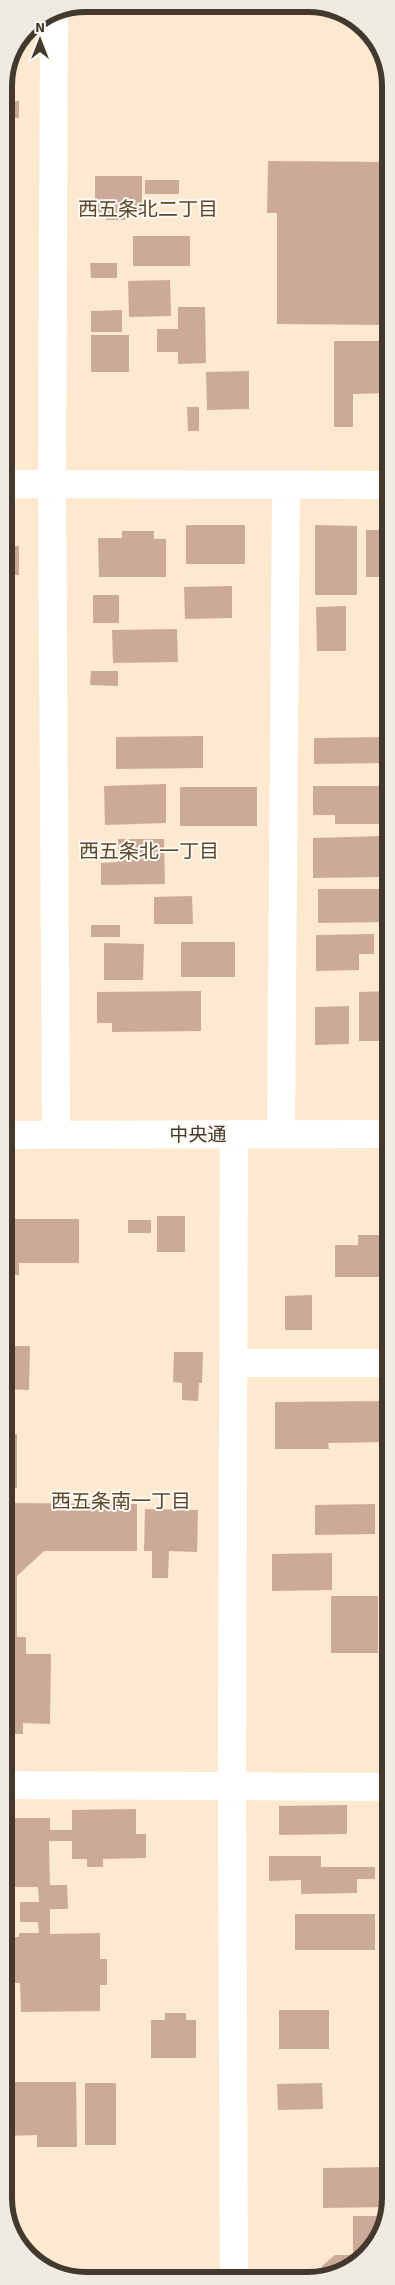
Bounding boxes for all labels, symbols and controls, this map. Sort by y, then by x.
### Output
north arrow [15,15,65,65]
text: N [35,19,45,36]
district label: 西五条北二丁目 [78,197,218,222]
district label: 西五条北一丁目 [79,839,219,864]
street label: 中央通 [169,1123,227,1147]
district label: 西五条南一丁目 [51,1489,191,1514]

